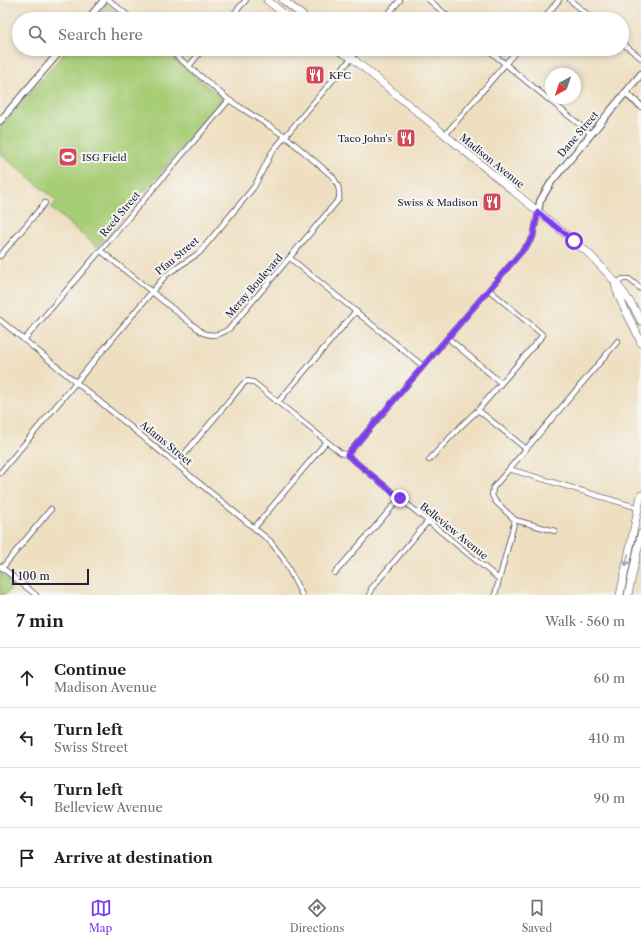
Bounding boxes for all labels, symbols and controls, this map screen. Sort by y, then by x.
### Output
search box [12,12,629,56]
icon: search [26,23,48,45]
text: Search here [58,25,143,44]
restaurant icon: KFC [304,64,326,86]
north arrow [545,68,581,104]
place label: KFC [329,69,351,82]
street label: Dane Street [555,108,601,160]
restaurant icon: Taco John's [395,127,417,149]
street label: Madison Avenue [457,131,527,191]
place label: Taco John's [338,132,392,145]
sports icon: ISG Field [57,146,79,168]
place label: ISG Field [82,151,127,164]
street label: Reed Street [97,188,143,239]
restaurant icon: Swiss & Madison [481,191,503,213]
place label: Swiss & Madison [398,196,479,209]
route start [565,232,583,250]
street label: Pfau Street [153,234,202,278]
street label: Meray Boulevard [223,251,285,321]
street label: Adams Street [137,417,195,468]
route end [391,489,409,507]
street label: Belleview Avenue [417,500,491,563]
one-way arrow [623,553,631,566]
scale bar [12,567,89,586]
text: 100 m [18,569,50,583]
text: 7 min [16,611,64,631]
text: Walk · 560 m [545,613,625,629]
text: Continue [54,660,126,679]
icon: ahead [16,667,38,689]
text: 60 m [594,670,625,686]
text: Madison Avenue [54,679,157,695]
text: Turn left [54,720,123,739]
icon: left [16,727,38,749]
text: 410 m [588,730,625,746]
text: Swiss Street [54,739,128,755]
text: Turn left [54,780,123,799]
icon: left [16,787,38,809]
text: 90 m [594,790,625,806]
text: Belleview Avenue [54,799,163,815]
icon: arrive [16,847,38,869]
text: Arrive at destination [54,848,213,867]
tab: Map [89,897,112,935]
tab: Directions [290,897,344,935]
tab: Saved [522,897,552,935]

